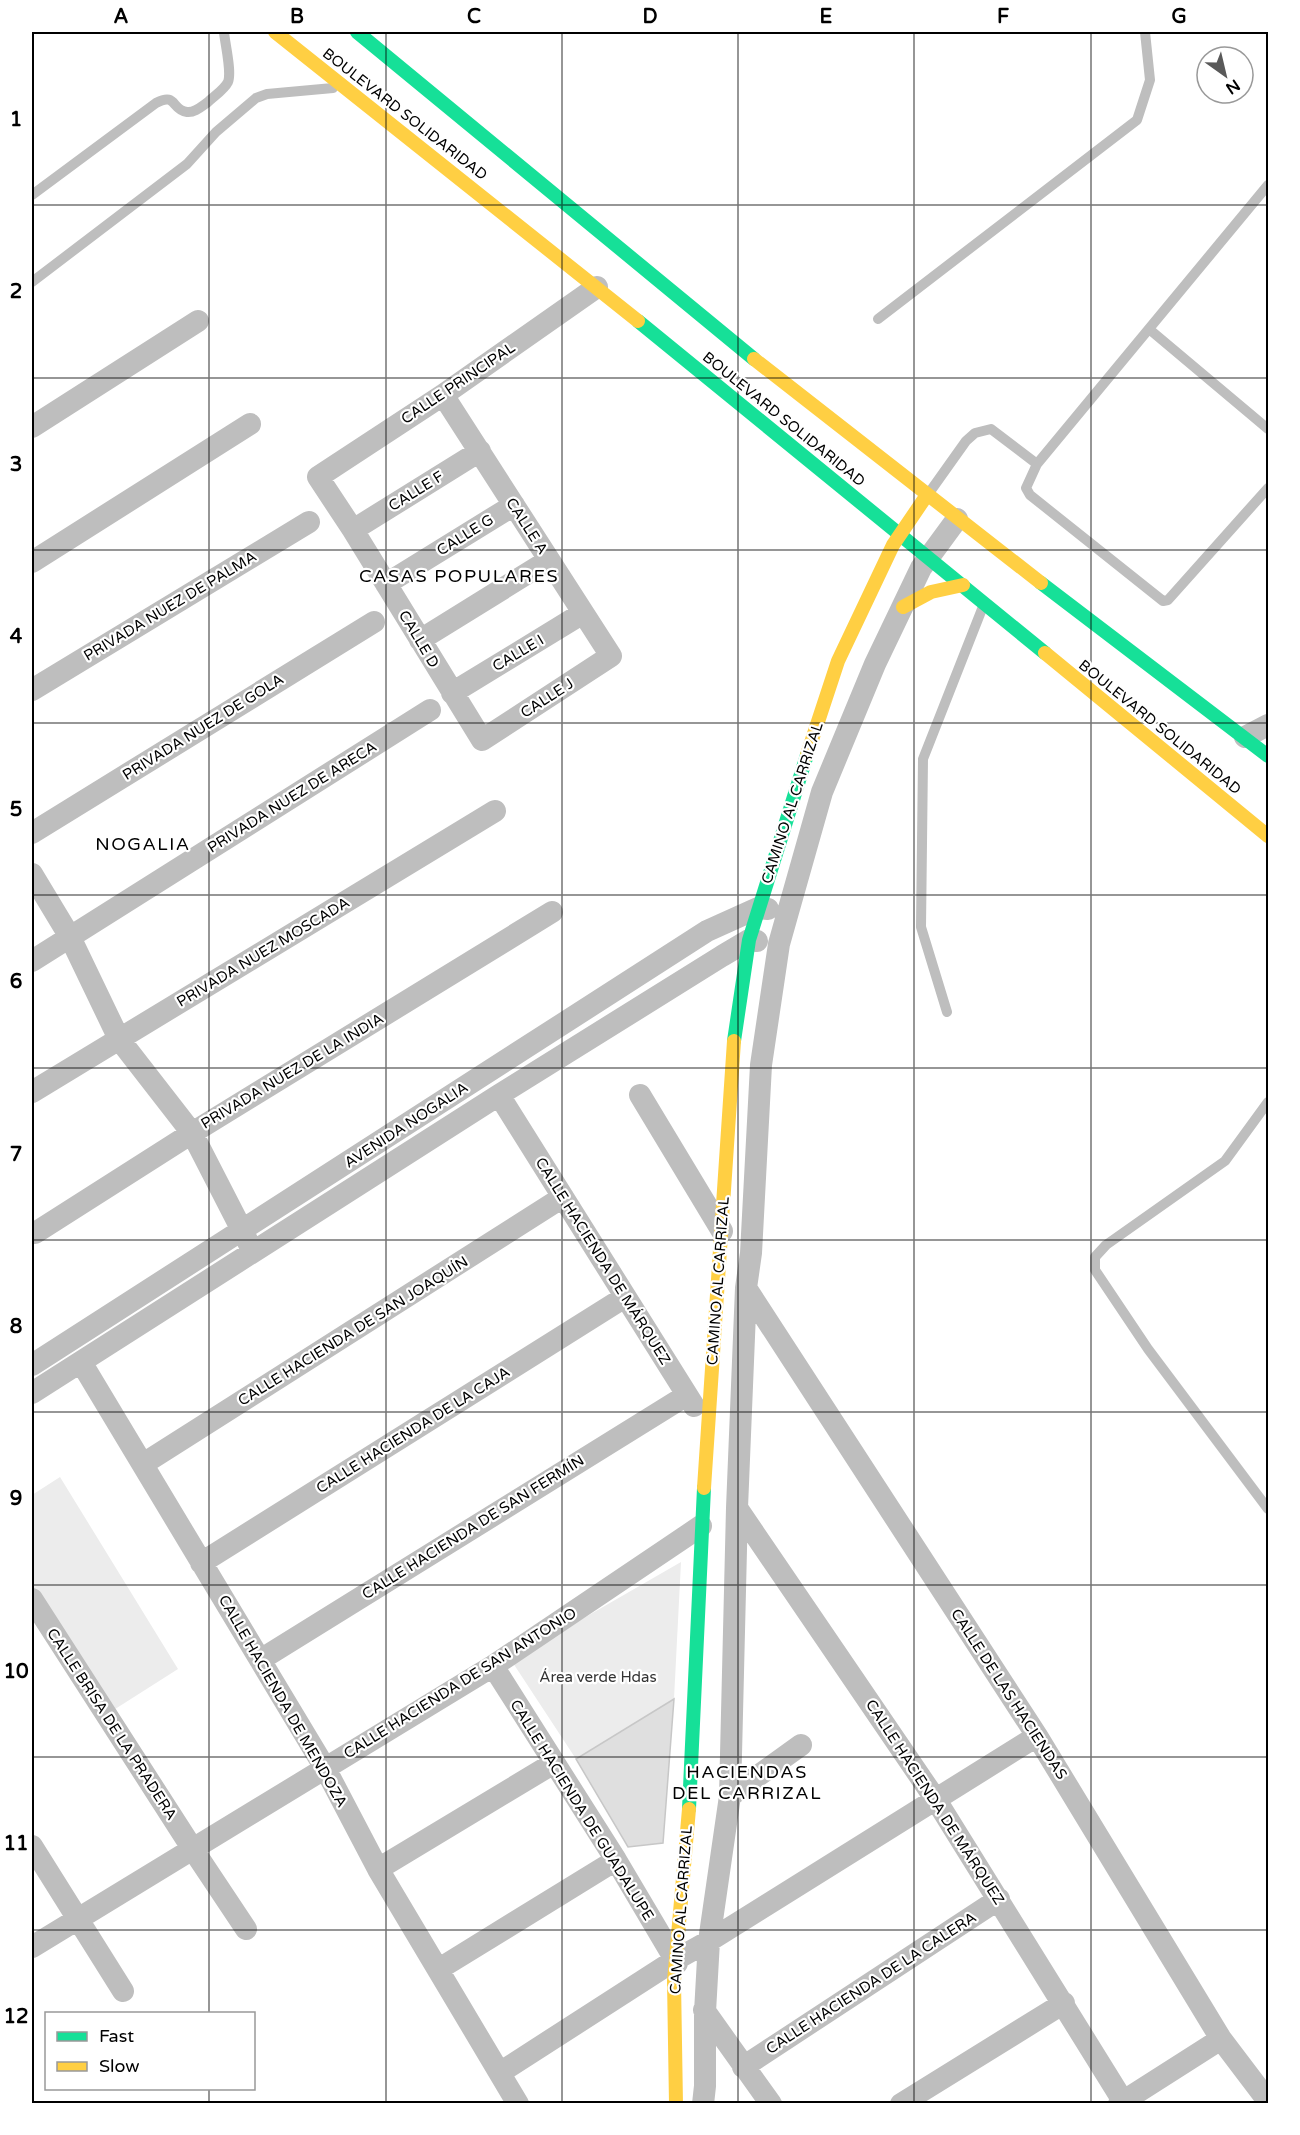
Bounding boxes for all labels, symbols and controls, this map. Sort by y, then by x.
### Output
text: A [114,5,129,29]
text: B [290,5,304,29]
text: C [467,5,481,29]
text: D [642,5,658,29]
text: E [820,5,833,29]
text: F [997,5,1009,29]
text: G [1171,5,1187,29]
street label: BOULEVARD SOLIDARIDAD [319,44,491,184]
north arrow [1195,45,1255,105]
text: N [1222,75,1244,98]
text: 1 [10,108,22,132]
text: 2 [10,280,22,304]
street label: CALLE PRINCIPAL [398,338,519,428]
street label: BOULEVARD SOLIDARIDAD [699,348,869,490]
text: 3 [10,453,22,477]
street label: CALLE F [385,467,447,515]
street label: CALLE A [502,494,552,558]
street label: CALLE G [433,510,497,560]
street label: PRIVADA NUEZ DE PALMA [80,547,260,665]
district label: CASAS POPULARES [359,565,559,587]
street label: CALLE D [395,607,443,671]
text: 4 [10,625,23,649]
street label: CALLE I [489,631,547,675]
street label: BOULEVARD SOLIDARIDAD [1075,656,1245,798]
street label: PRIVADA NUEZ DE GOLA [119,670,287,784]
street label: CALLE J [517,674,577,722]
street label: CAMINO AL CARRIZAL [757,720,827,886]
street label: PRIVADA NUEZ DE ARECA [204,737,380,857]
text: 5 [10,798,22,822]
district label: NOGALIA [95,833,191,855]
street label: PRIVADA NUEZ MOSCADA [173,893,353,1011]
text: 6 [10,970,22,994]
street label: PRIVADA NUEZ DE LA INDIA [197,1009,387,1133]
street label: AVENIDA NOGALIA [341,1078,471,1172]
text: 7 [10,1143,22,1167]
street label: CALLE HACIENDA DE MÁRQUEZ [532,1154,674,1368]
street label: CAMINO AL CARRIZAL [703,1196,733,1366]
street label: CALLE HACIENDA DE SAN JOAQUÍN [235,1252,471,1410]
text: 8 [10,1315,22,1339]
street label: CALLE HACIENDA DE LA CAJA [313,1363,513,1497]
street label: CALLE HACIENDA DE SAN FERMÍN [359,1451,587,1603]
text: 9 [10,1487,22,1511]
street label: CALLE HACIENDA DE MENDOZA [215,1592,351,1810]
street label: CALLE HACIENDA DE SAN ANTONIO [340,1604,580,1762]
street label: CALLE DE LAS HACIENDAS [947,1605,1071,1783]
street label: CALLE BRISA DE LA PRADERA [43,1625,181,1823]
text: 10 [3,1660,29,1684]
park label: Área verde Hdas [539,1668,657,1686]
street label: CALLE HACIENDA DE GUADALUPE [506,1696,658,1924]
street label: CALLE HACIENDA DE MÁRQUEZ [862,1696,1008,1908]
district label: HACIENDAS DEL CARRIZAL [672,1761,822,1804]
street label: CAMINO AL CARRIZAL [666,1825,696,1995]
text: 11 [3,1832,29,1856]
street label: CALLE HACIENDA DE LA CALERA [763,1908,979,2058]
text: 12 [3,2005,29,2029]
legend [45,2012,255,2090]
text: Fast [99,2025,134,2047]
text: Slow [99,2055,140,2077]

